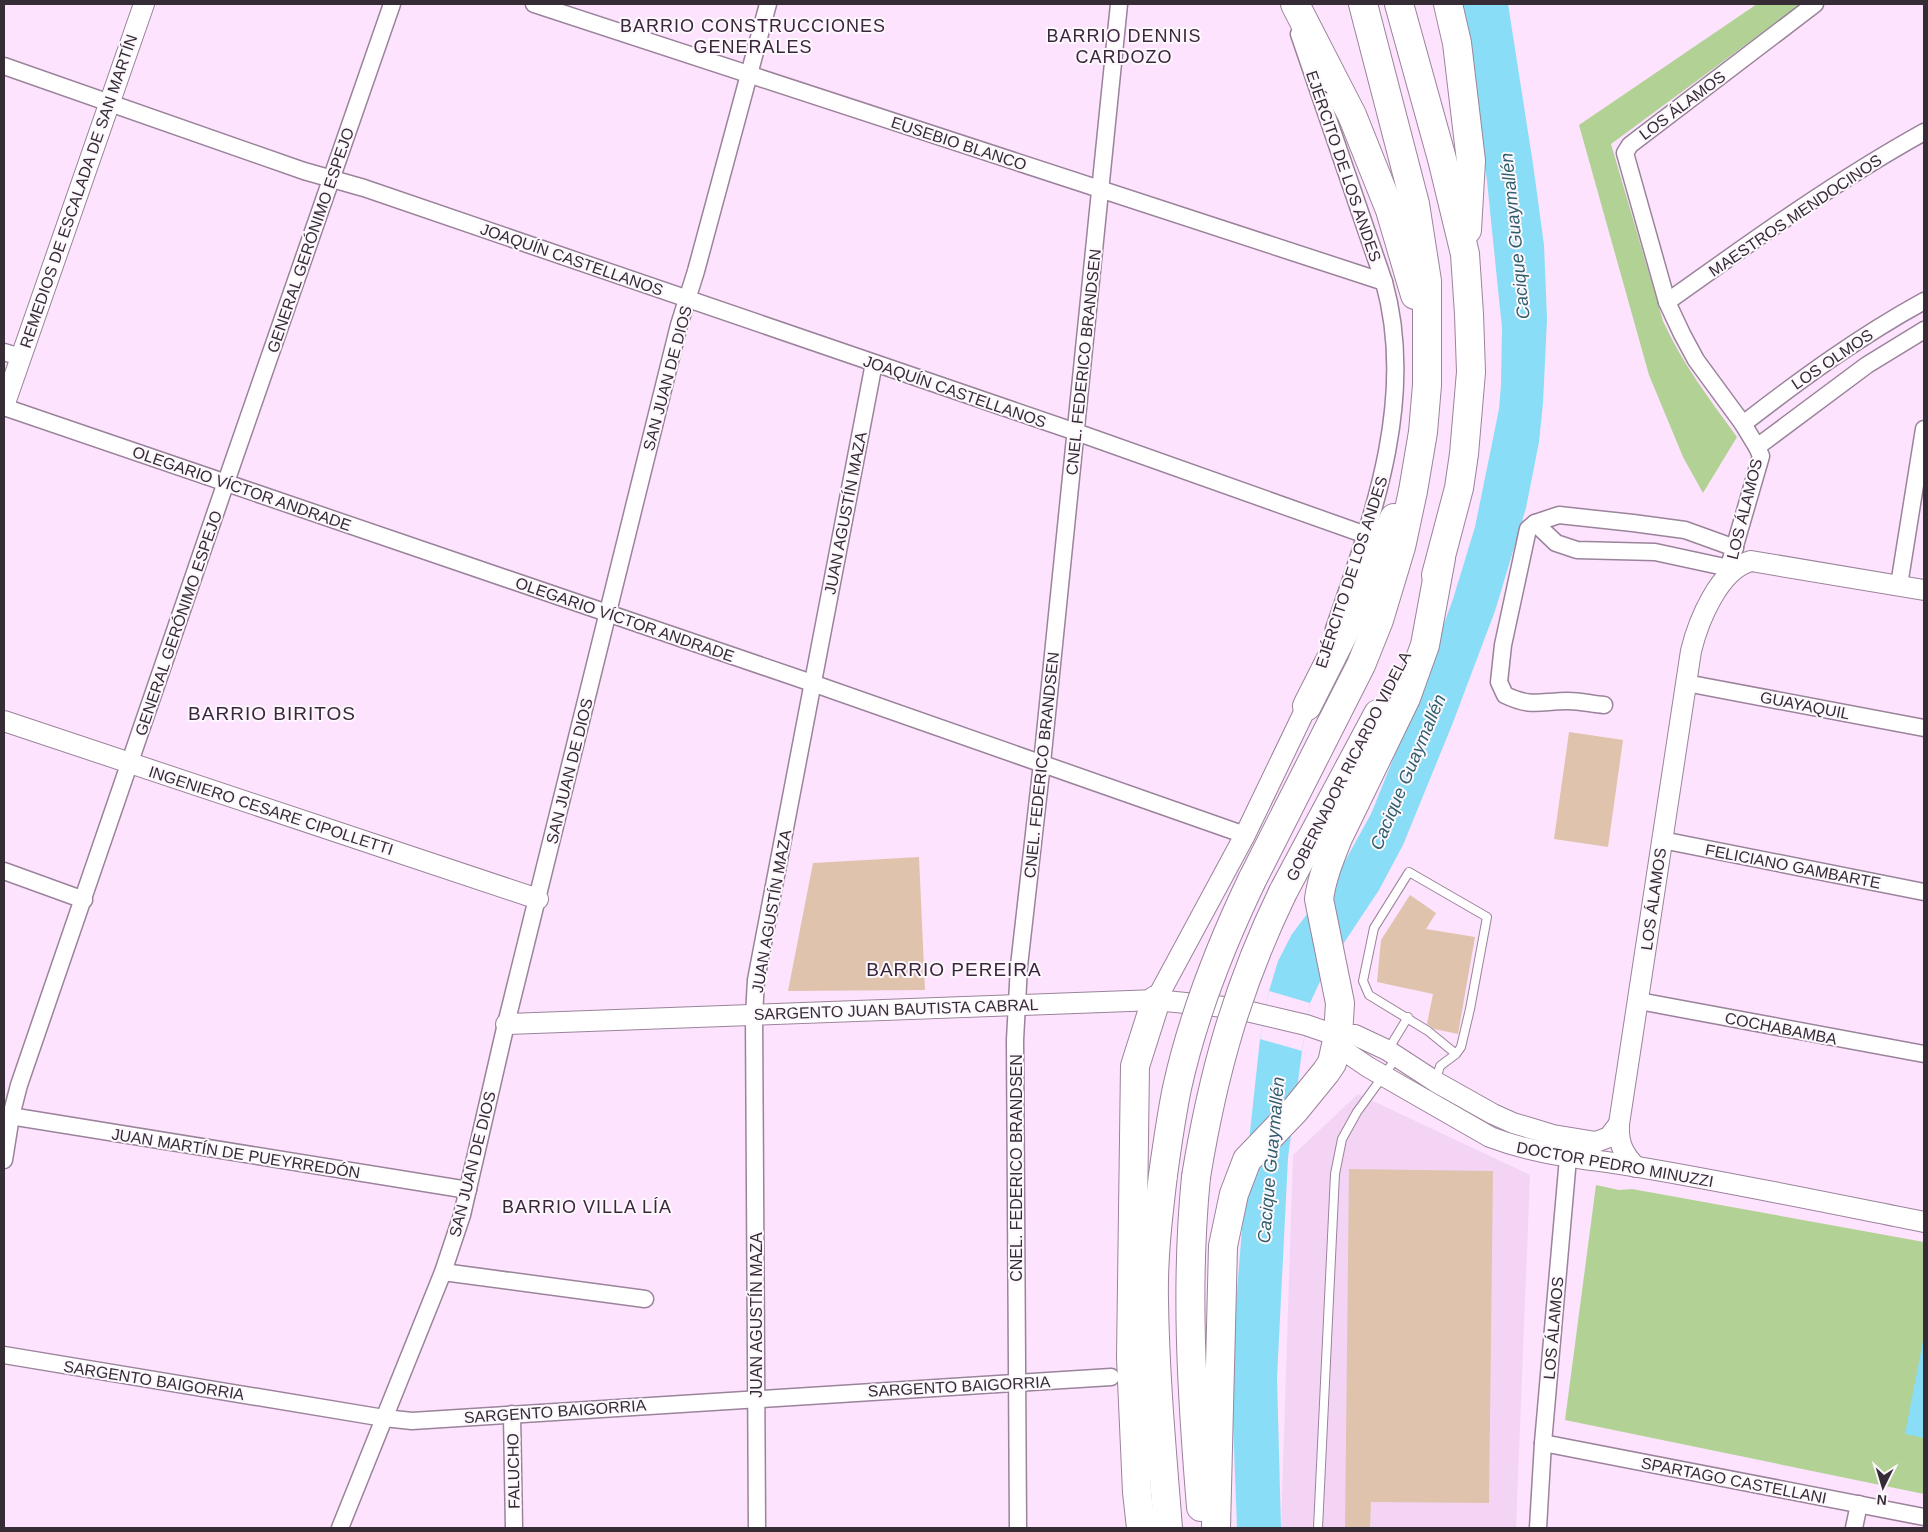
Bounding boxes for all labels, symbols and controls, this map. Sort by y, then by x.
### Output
district label: BARRIO CONSTRUCCIONES GENERALES [620,16,886,57]
district label: BARRIO DENNIS CARDOZO [1046,26,1202,67]
street label: REMEDIOS DE ESCALADA DE SAN MARTÍN [16,32,140,350]
street label: LOS ÁLAMOS [1635,67,1729,143]
street label: EJÉRCITO DE LOS ANDES [1303,68,1385,264]
street label: EUSEBIO BLANCO [889,114,1029,173]
street label: GENERAL GERÓNIMO ESPEJO [263,125,357,355]
street label: MAESTROS MENDOCINOS [1706,151,1885,280]
water label: Cacique Guaymallén [1496,152,1534,320]
street label: JOAQUÍN CASTELLANOS [478,219,666,299]
street label: CNEL. FEDERICO BRANDSEN [1063,248,1104,476]
street label: SAN JUAN DE DIOS [640,304,695,452]
street label: LOS OLMOS [1788,326,1876,393]
street label: JOAQUÍN CASTELLANOS [861,351,1049,431]
street label: JUAN AGUSTÍN MAZA [820,430,870,596]
street label: OLEGARIO VÍCTOR ANDRADE [130,442,354,534]
street label: LOS ÁLAMOS [1723,457,1765,561]
street label: EJÉRCITO DE LOS ANDES [1311,474,1391,670]
street label: GENERAL GERÓNIMO ESPEJO [131,508,225,738]
street label: OLEGARIO VÍCTOR ANDRADE [513,573,737,665]
street label: GOBERNADOR RICARDO VIDELA [1283,648,1414,884]
street label: CNEL. FEDERICO BRANDSEN [1021,651,1062,879]
street label: GUAYAQUIL [1759,688,1851,723]
water label: Cacique Guaymallén [1366,691,1450,853]
street label: SAN JUAN DE DIOS [543,697,596,846]
district label: BARRIO BIRITOS [188,703,356,724]
street label: INGENIERO CESARE CIPOLLETTI [146,763,395,858]
street label: JUAN AGUSTÍN MAZA [748,828,794,994]
street label: FELICIANO GAMBARTE [1704,841,1882,892]
street label: LOS ÁLAMOS [1637,847,1669,951]
district label: BARRIO PEREIRA [866,959,1042,980]
street label: SARGENTO JUAN BAUTISTA CABRAL [753,996,1039,1023]
street label: COCHABAMBA [1723,1009,1839,1048]
street label: CNEL. FEDERICO BRANDSEN [1008,1054,1025,1282]
water label: Cacique Guaymallén [1254,1076,1288,1244]
street label: SAN JUAN DE DIOS [446,1090,499,1239]
street label: JUAN MARTÍN DE PUEYRREDÓN [110,1124,362,1182]
street label: DOCTOR PEDRO MINUZZI [1515,1139,1715,1190]
district label: BARRIO VILLA LÍA [502,1197,672,1217]
street label: JUAN AGUSTÍN MAZA [747,1232,765,1398]
street label: LOS ÁLAMOS [1540,1276,1566,1380]
street label: SARGENTO BAIGORRIA [62,1358,246,1403]
street label: SARGENTO BAIGORRIA [867,1373,1051,1400]
street label: SARGENTO BAIGORRIA [463,1397,647,1426]
street label: FALUCHO [504,1433,523,1509]
street label: SPARTAGO CASTELLANI [1640,1454,1828,1507]
north arrow [1858,1462,1908,1512]
text: N [1876,1492,1888,1508]

